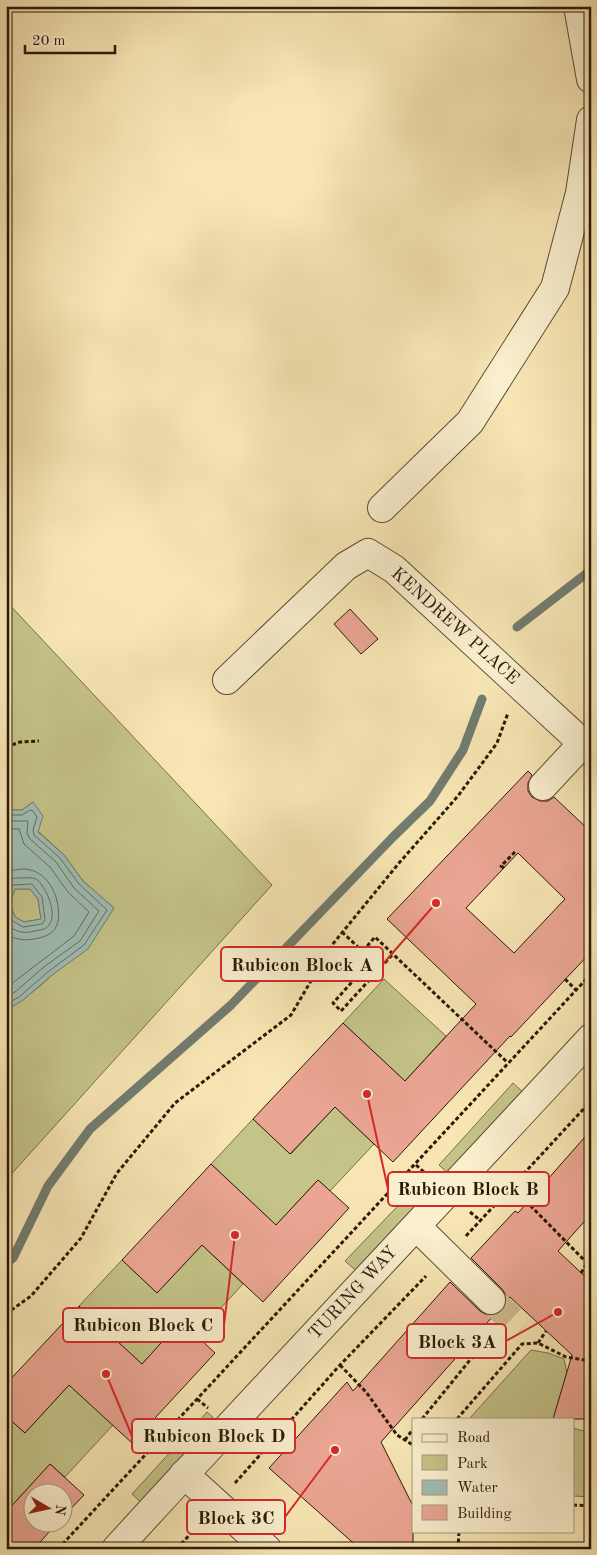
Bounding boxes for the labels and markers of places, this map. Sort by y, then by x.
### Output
callout: Rubicon Block A [221,947,383,981]
callout: Rubicon Block B [388,1172,549,1206]
callout: Rubicon Block C [63,1308,224,1342]
callout: Block 3A [407,1324,506,1358]
callout: Rubicon Block D [132,1419,295,1453]
callout: Block 3C [187,1500,285,1534]

